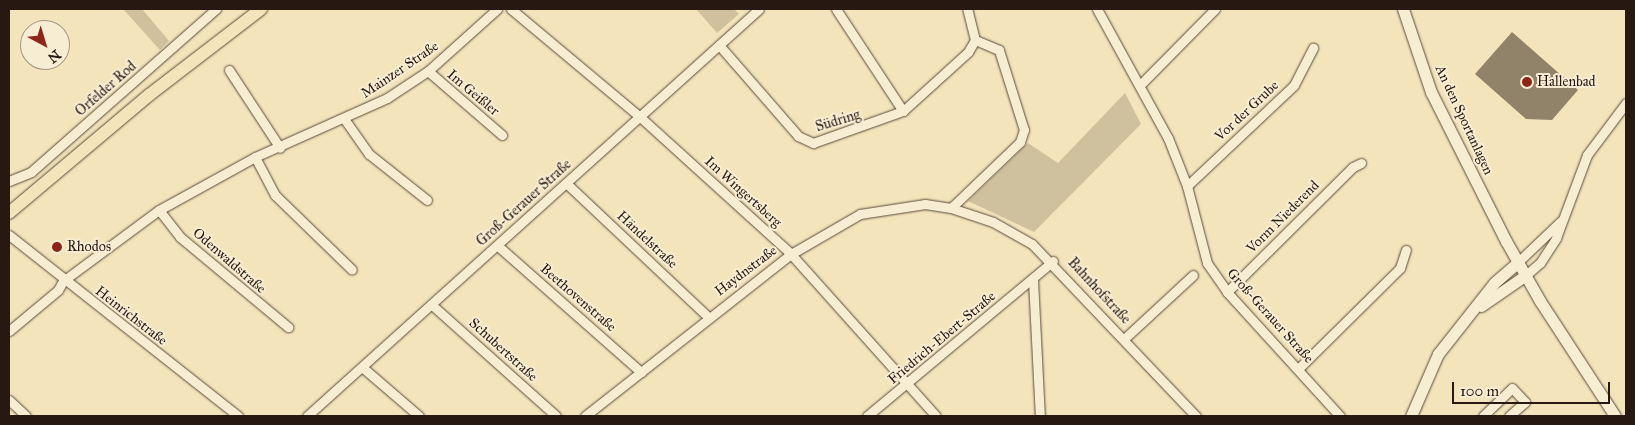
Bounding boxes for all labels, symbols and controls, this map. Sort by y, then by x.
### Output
north arrow [20,20,70,70]
street label: Mainzer Straße [358,38,442,102]
text: N [44,46,64,67]
street label: Orfelder Rod [72,58,140,120]
street label: An den Sportanlagen [1431,63,1497,177]
street label: Im Geißler [444,66,502,120]
place label: Hallenbad [1537,74,1596,90]
marker: Hallenbad [1521,76,1533,88]
street label: Vor der Grube [1212,77,1282,145]
street label: Südring [814,106,862,136]
street label: Im Wingertsberg [701,153,785,231]
street label: Groß-Gerauer Straße [473,156,575,250]
street label: Vorm Niederend [1243,177,1323,257]
street label: Händelstraße [613,208,681,272]
street label: Odenwaldstraße [189,225,269,297]
place label: Rhodos [67,239,111,255]
marker: Rhodos [51,241,63,253]
street label: Haydnstraße [712,242,780,300]
street label: Bahnhofstraße [1064,254,1134,328]
street label: Beethovenstraße [537,261,619,335]
street label: Groß-Gerauer Straße [1223,265,1317,367]
street label: Heinrichstraße [92,283,170,349]
street label: Friedrich-Ebert-Straße [885,288,999,388]
street label: Schubertstraße [465,315,541,385]
scale bar [1455,372,1612,404]
text: 100 m [1460,382,1499,400]

